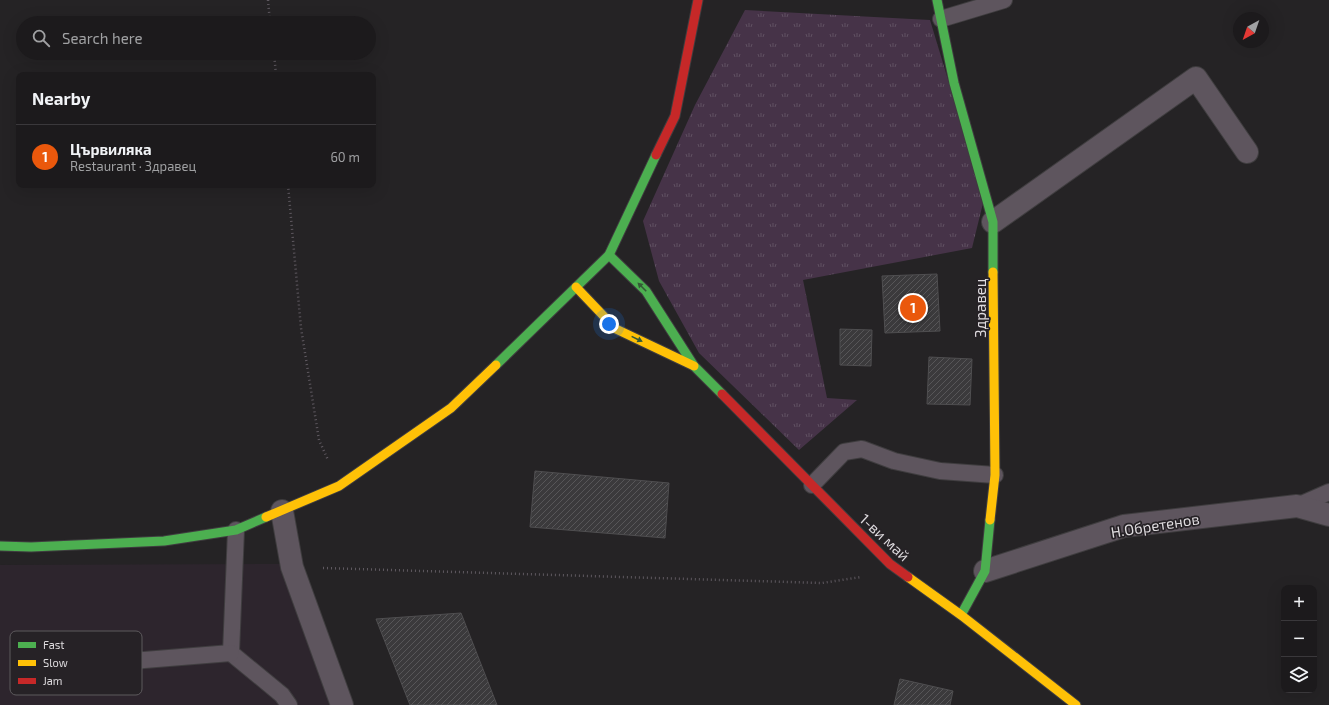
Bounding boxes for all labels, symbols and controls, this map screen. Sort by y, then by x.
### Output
north arrow [1233,12,1269,48]
search box [16,16,376,60]
icon: search [30,27,52,49]
text: Search here [62,29,143,47]
text: Nearby [32,88,90,108]
text: Цървиляка [70,140,152,158]
text: 1 [42,149,48,165]
text: 60 m [330,149,360,165]
text: Restaurant · Здравец [70,158,196,174]
street label: Здравец [971,278,989,338]
one-way arrow [637,282,647,292]
pin: 1 [900,293,926,323]
your location [599,314,619,334]
one-way arrow [631,336,643,342]
street label: 1-ви май [856,509,914,565]
street label: Н.Обретенов [1109,509,1201,541]
map controls [1281,585,1317,693]
button: + [1281,585,1317,621]
button: − [1281,621,1317,657]
legend [10,631,142,695]
text: Fast [43,638,65,651]
text: Slow [43,656,68,669]
button: layers [1281,657,1317,693]
text: Jam [43,674,62,687]

